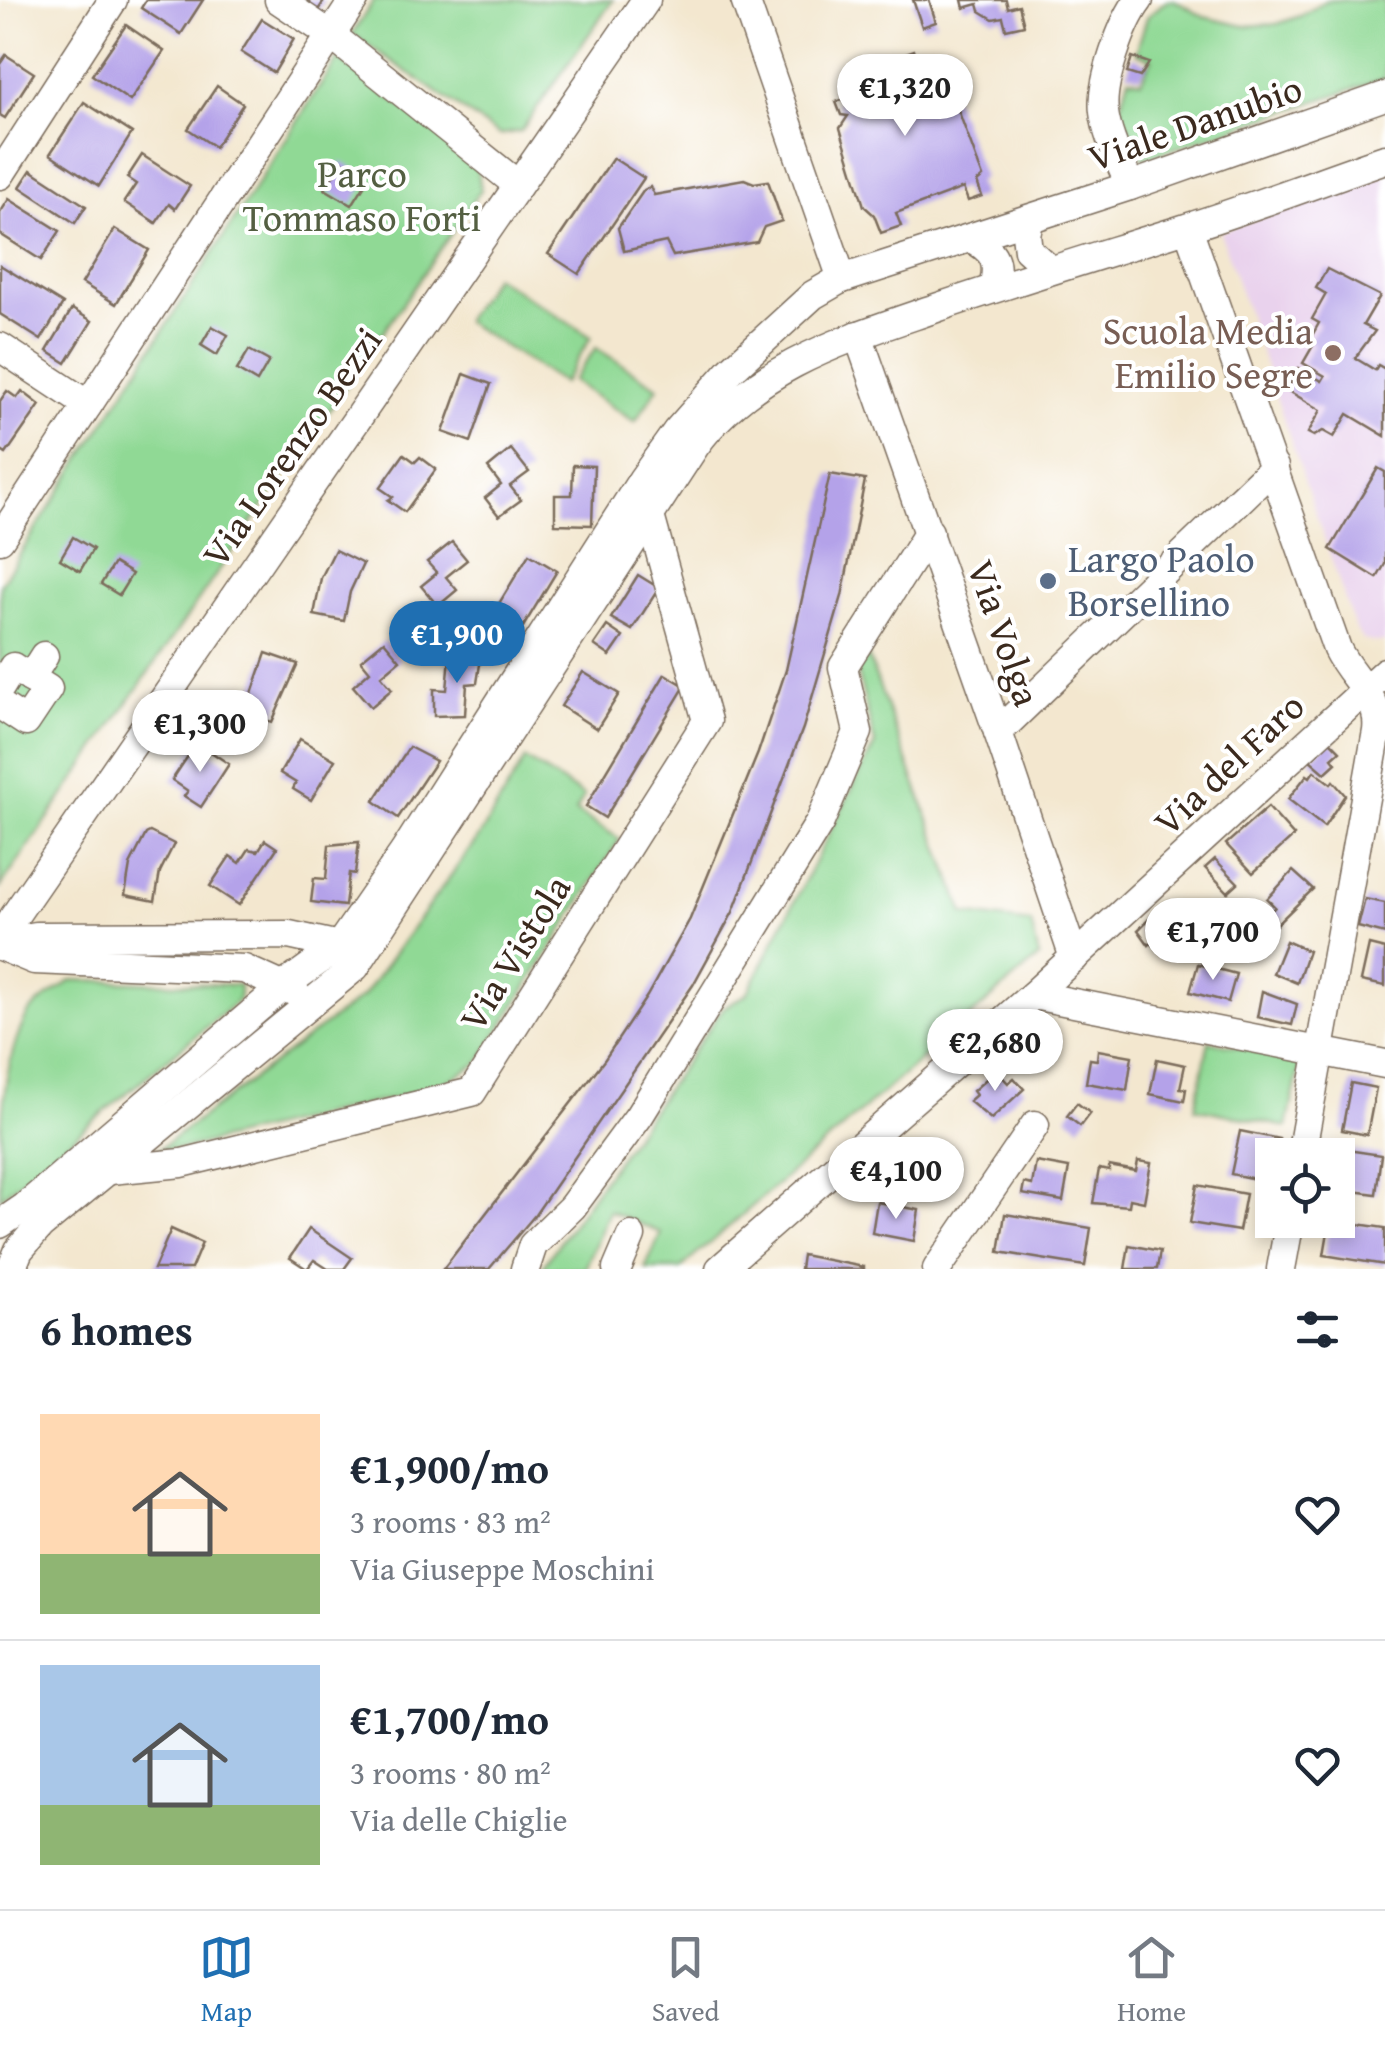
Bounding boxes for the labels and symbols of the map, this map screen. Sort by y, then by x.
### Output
pin: €1,320 [824,54,986,139]
street label: Viale Danubio [1080,59,1309,185]
park label: Parco Tommaso Forti [243,145,481,245]
place label: Scuola Media Emilio Segre [1103,302,1313,402]
street label: Via Lorenzo Bezzi [187,315,395,578]
marker: Scuola Media Emilio Segre [1322,342,1344,364]
place label: Largo Paolo Borsellino [1068,530,1255,630]
street label: Via Volga [954,552,1056,713]
marker: Largo Paolo Borsellino [1037,570,1059,592]
pin: €1,900 [376,601,538,686]
street label: Via del Faro [1140,679,1316,848]
pin: €1,300 [119,690,281,775]
street label: Via Vistola [444,864,584,1041]
pin: €1,700 [1132,898,1294,983]
pin: €2,680 [914,1009,1076,1094]
pin: €4,100 [815,1137,977,1222]

